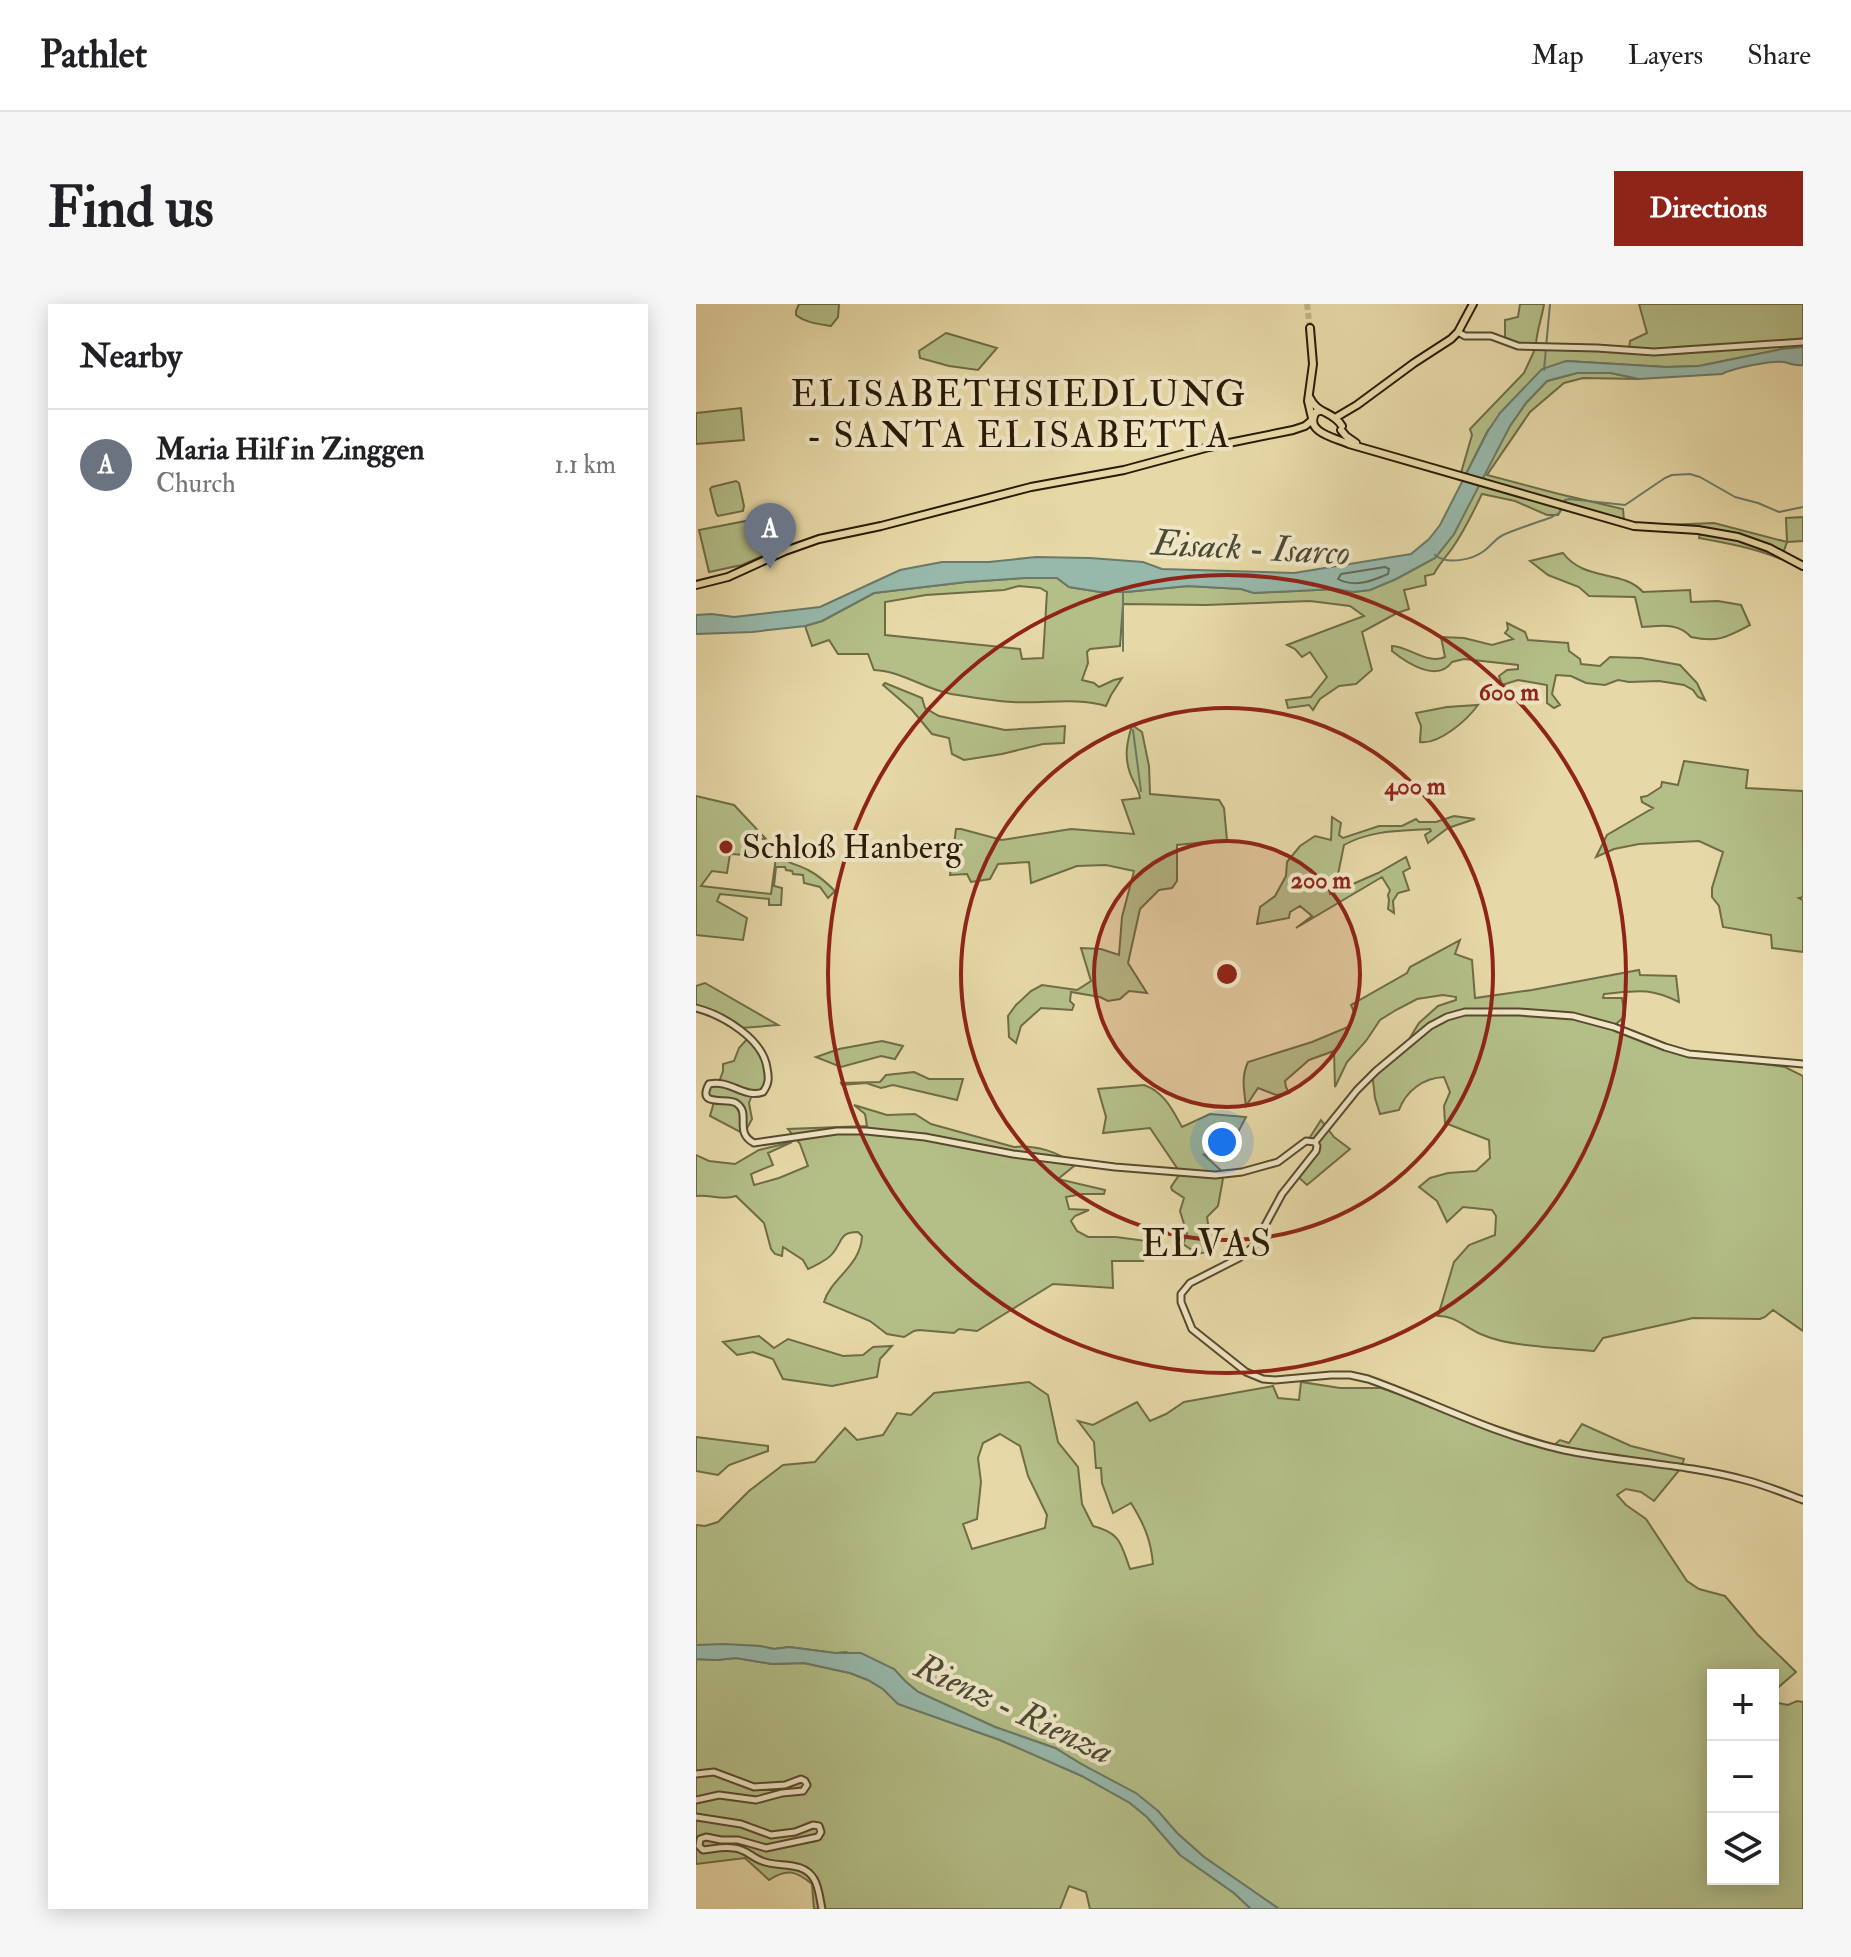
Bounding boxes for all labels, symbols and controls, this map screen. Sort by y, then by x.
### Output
text: Pathlet [40,31,147,79]
text: Map [1531,38,1584,73]
text: Layers [1628,38,1703,73]
text: Share [1747,38,1811,73]
button: Directions [1614,171,1803,246]
text: Find us [48,173,214,244]
text: Nearby [80,335,182,378]
district label: ELISABETHSIEDLUNG - SANTA ELISABETTA [791,372,1247,458]
text: Maria Hilf in Zinggen [156,431,425,468]
text: A [98,449,114,481]
text: 1.1 km [554,449,616,481]
text: Church [156,468,236,500]
pin: A [744,503,796,569]
water label: Eisack - Isarco [1149,520,1351,576]
text: 600 m [1479,677,1540,708]
text: 400 m [1383,771,1446,802]
place label: Schloß Hanberg [742,826,963,869]
marker: Schloß Hanberg [717,838,735,856]
text: 200 m [1291,865,1352,896]
centre of rings [1213,960,1241,988]
your location [1202,1122,1242,1162]
district label: ELVAS [1141,1220,1273,1268]
water label: Rienz - Rienza [907,1643,1120,1774]
map controls [1707,1669,1779,1885]
button: + [1707,1669,1779,1741]
button: − [1707,1741,1779,1813]
button: layers [1707,1813,1779,1885]

